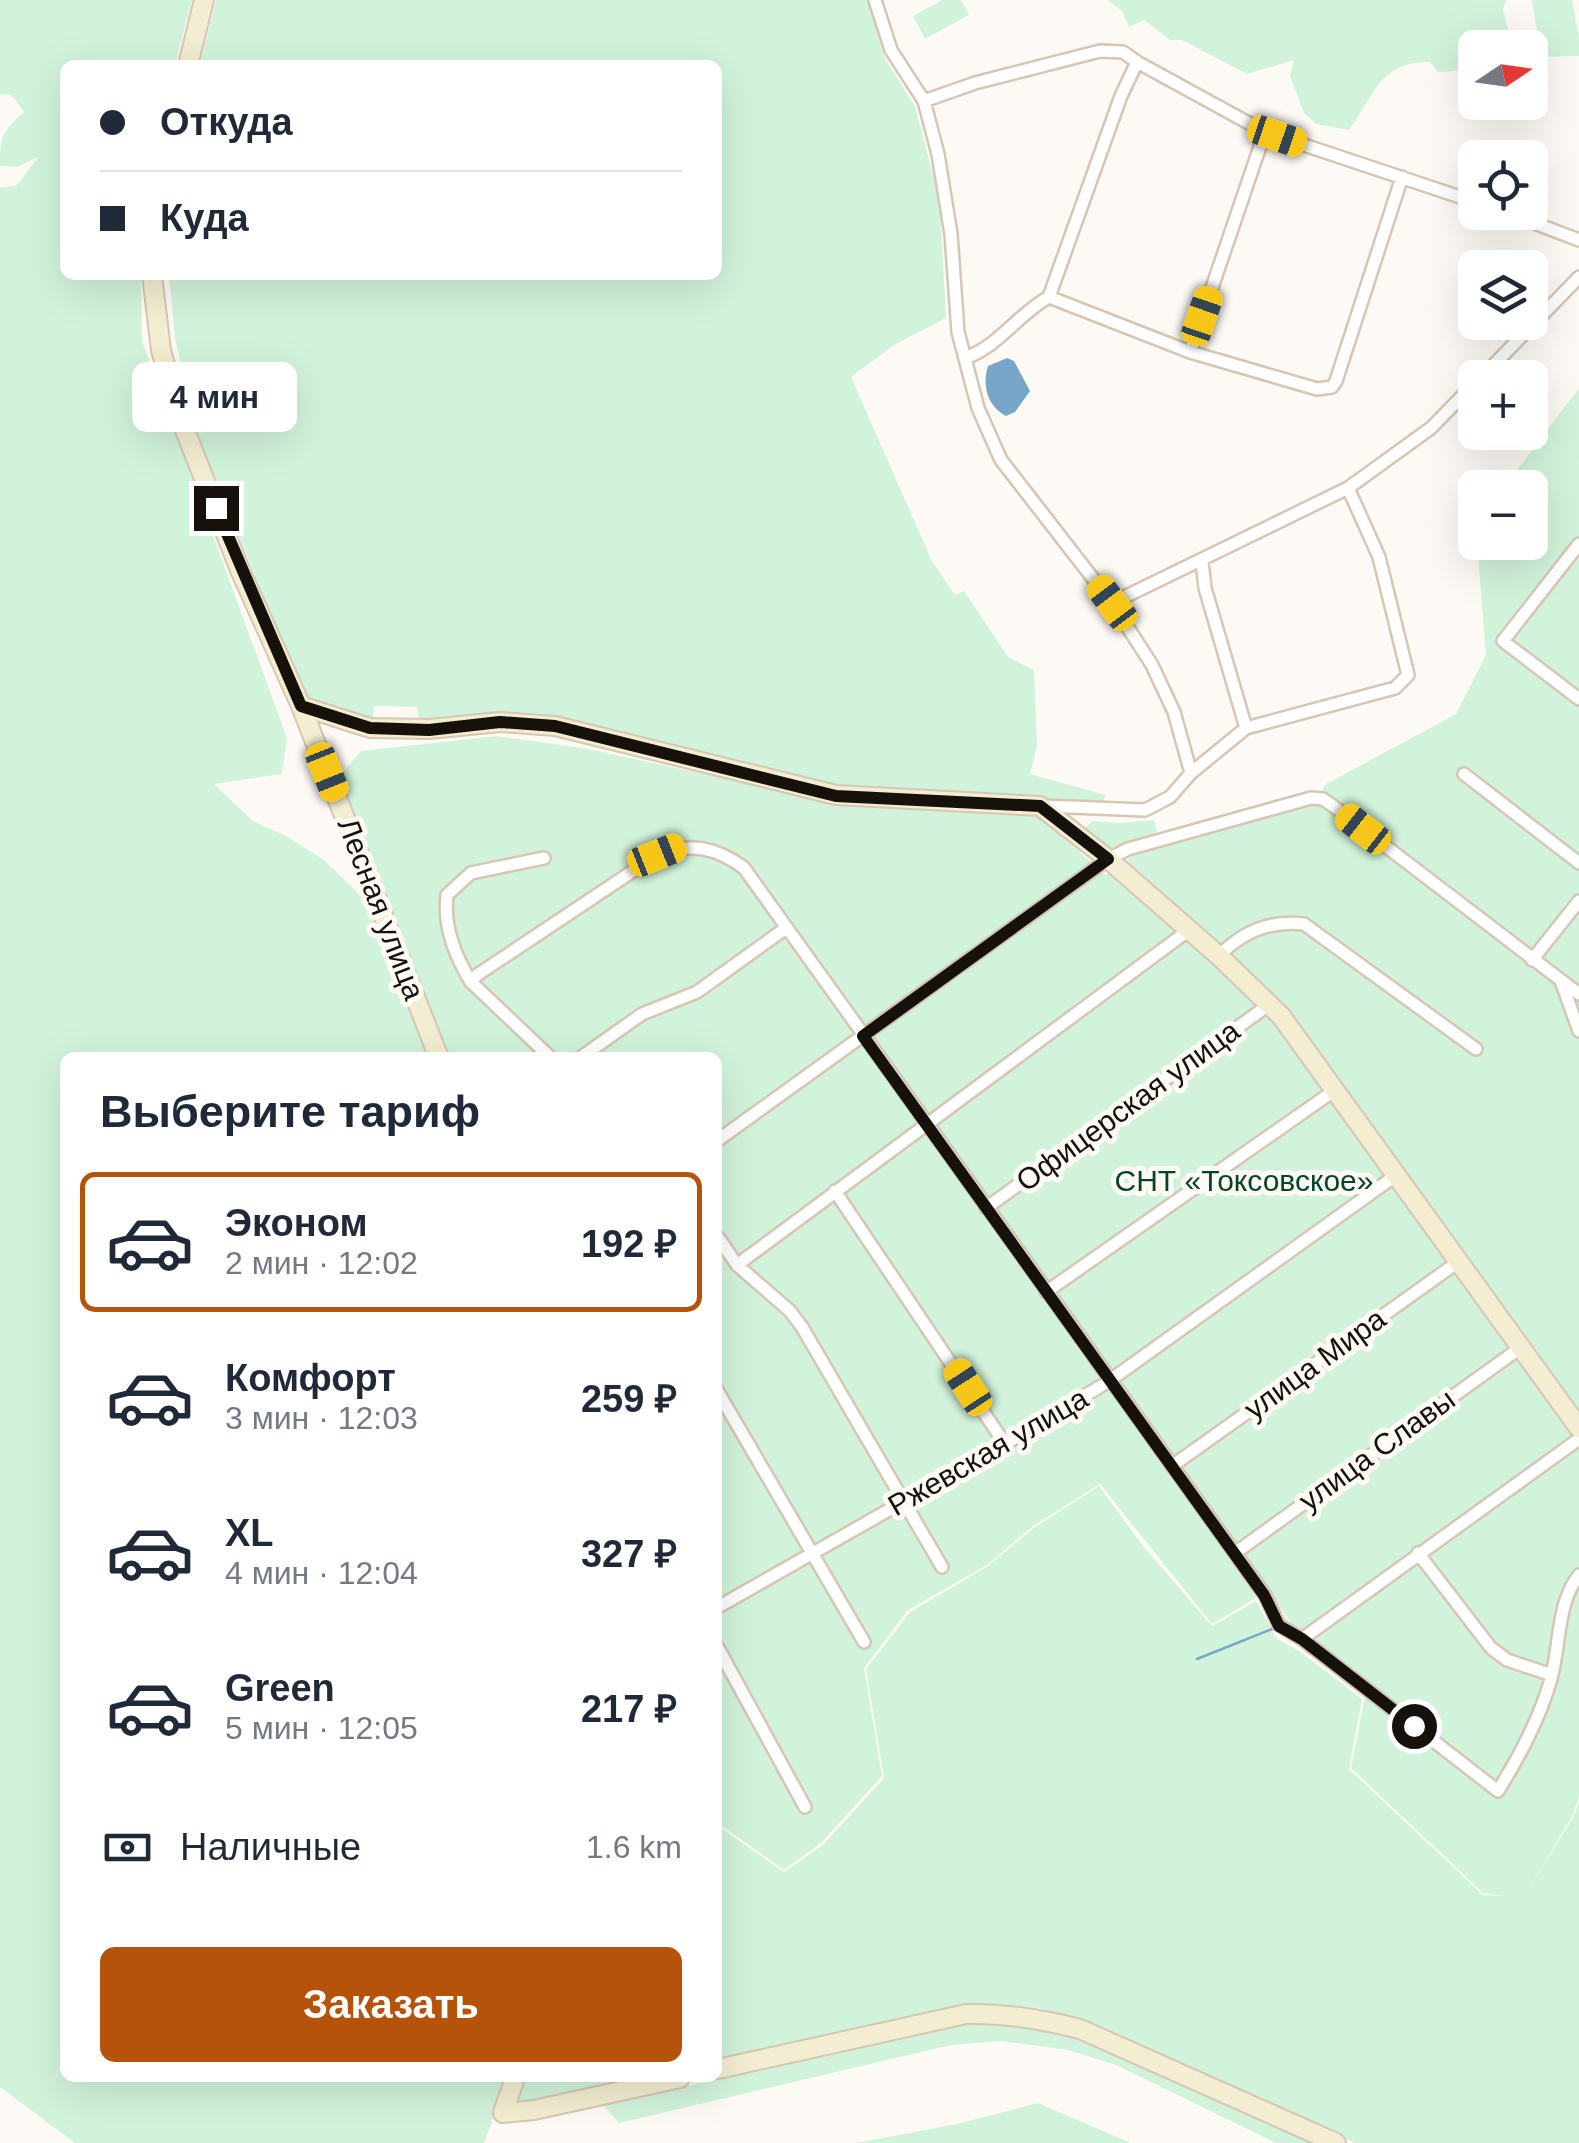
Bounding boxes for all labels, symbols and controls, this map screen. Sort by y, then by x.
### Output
north arrow [1458,30,1548,120]
map controls [1458,30,1548,560]
text: Откуда [160,101,293,143]
car [1244,112,1310,160]
button: locate [1458,140,1548,230]
text: Куда [160,197,249,239]
button: layers [1458,250,1548,340]
car [1178,283,1226,349]
button: + [1458,360,1548,450]
callout: 4 мин [134,363,298,433]
text: 4 мин [170,379,259,415]
button: − [1458,470,1548,560]
route end [194,486,239,531]
car [1082,570,1142,636]
car [302,739,352,805]
car [1330,799,1396,859]
street label: Лесная улица [332,813,431,1004]
car [624,830,690,880]
street label: Офицерская улица [1010,1013,1246,1198]
text: Выберите тариф [100,1086,480,1137]
park label: СНТ «Токсовское» [1115,1164,1373,1197]
icon: car [105,1197,195,1287]
text: Эконом [225,1202,368,1244]
text: 192 ₽ [581,1223,677,1265]
text: 2 мин · 12:02 [225,1245,418,1281]
street label: улица Мира [1238,1301,1392,1426]
icon: car [105,1352,195,1442]
car [939,1354,997,1420]
text: Комфорт [225,1357,396,1399]
text: 259 ₽ [581,1378,677,1420]
street label: Ржевская улица [882,1381,1094,1522]
street label: улица Славы [1293,1382,1461,1517]
text: 3 мин · 12:03 [225,1400,418,1436]
icon: car [105,1507,195,1597]
text: XL [225,1512,274,1554]
text: 327 ₽ [581,1533,677,1575]
text: 4 мин · 12:04 [225,1555,418,1591]
icon: car [105,1662,195,1752]
text: Green [225,1667,335,1709]
text: 217 ₽ [581,1688,677,1730]
route start [1392,1704,1437,1749]
text: 5 мин · 12:05 [225,1710,418,1746]
icon: cash [100,1820,155,1875]
text: Наличные [180,1826,361,1868]
text: 1.6 km [586,1829,682,1865]
button: Заказать [100,1947,682,2062]

